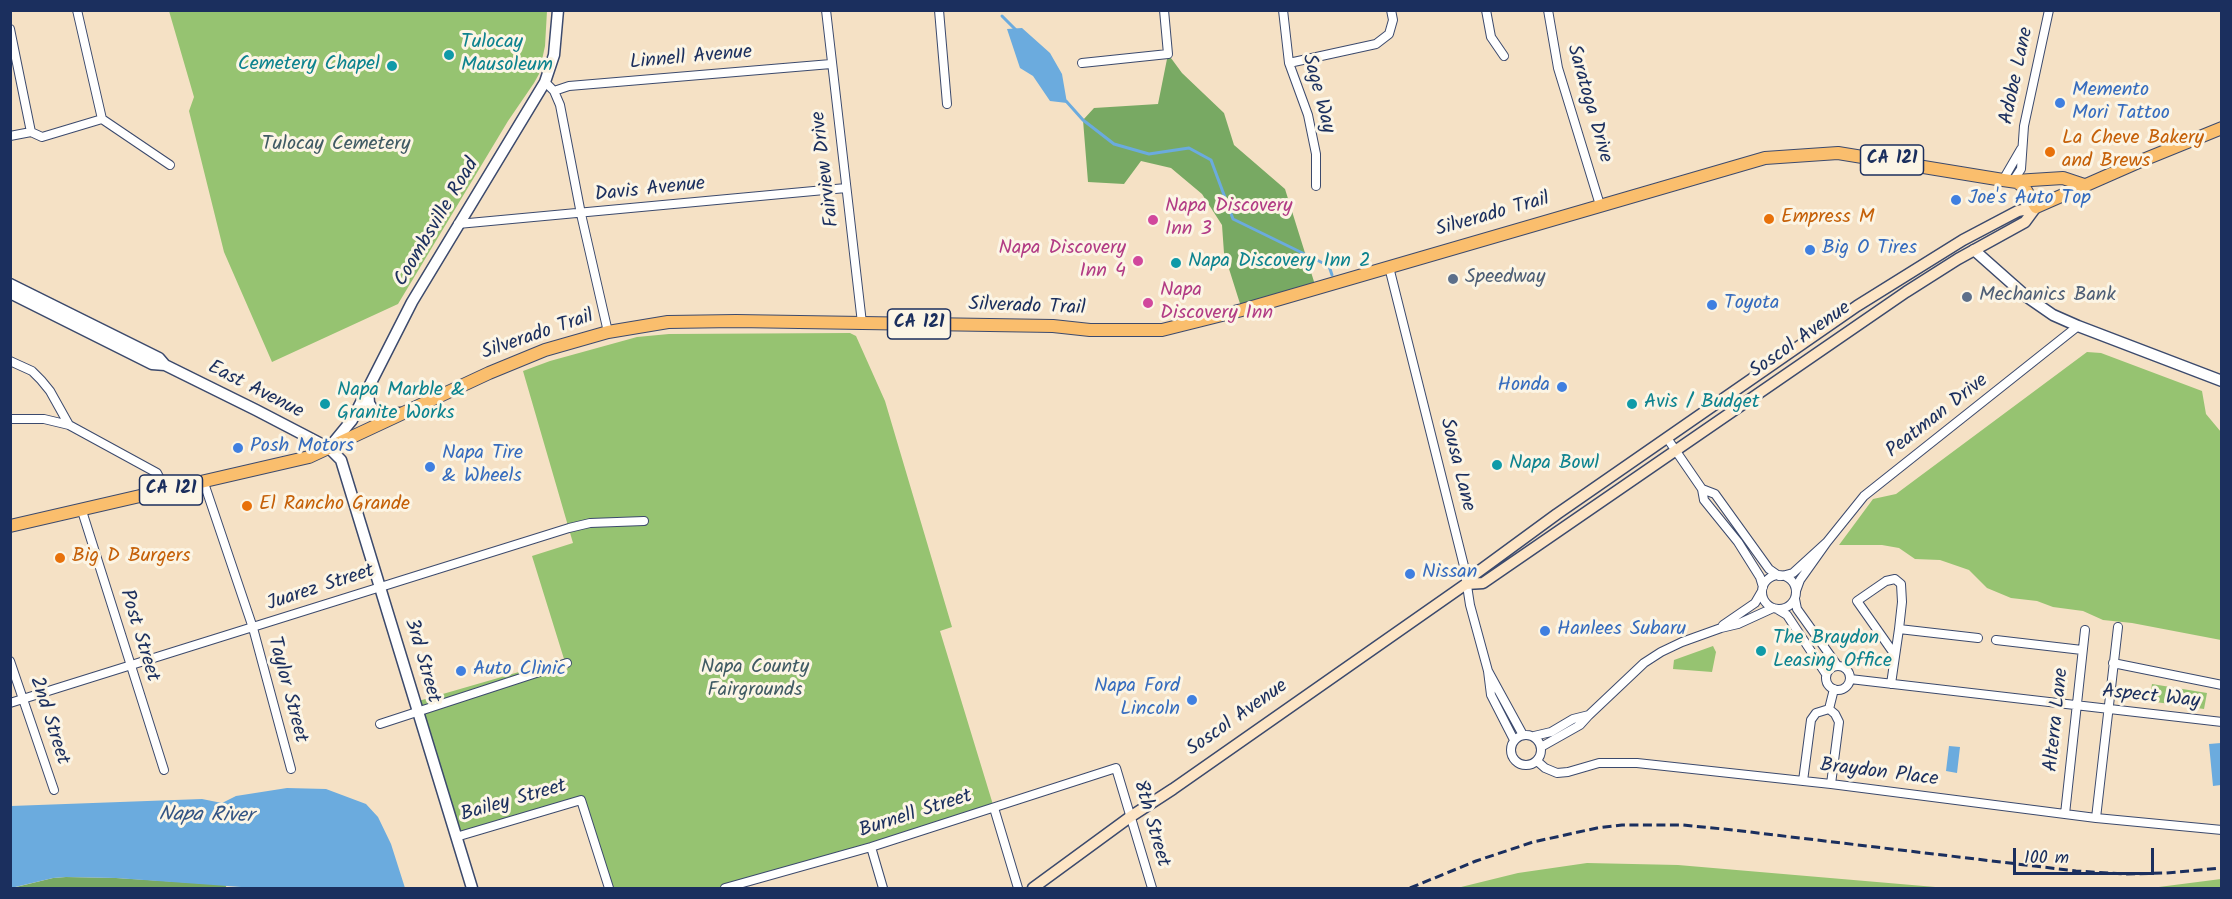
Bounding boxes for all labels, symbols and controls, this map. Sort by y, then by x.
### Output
street label: Adobe Lane [1996,25,2040,127]
place label: Tulocay Mausoleum [461,32,553,79]
street label: Linnell Avenue [629,42,753,76]
street label: Saratoga Drive [1560,42,1616,166]
marker: Tulocay Mausoleum [442,48,456,62]
street label: Sage Way [1295,52,1339,136]
place label: Cemetery Chapel [238,54,380,78]
marker: Cemetery Chapel [385,59,399,73]
place label: Memento Mori Tattoo [2072,80,2170,127]
marker: Memento Mori Tattoo [2053,96,2067,110]
street label: Fairview Drive [808,110,846,228]
place label: La Cheve Bakery and Brews [2062,128,2204,175]
park label: Tulocay Cemetery [262,134,410,158]
road number: CA 121 [1860,145,1924,175]
marker: La Cheve Bakery and Brews [2043,145,2057,159]
street label: Coombsville Road [390,155,486,291]
street label: Davis Avenue [594,173,706,209]
street label: Silverado Trail [1433,188,1553,244]
place label: Joe's Auto Top [1968,188,2091,212]
marker: Joe's Auto Top [1949,193,1963,207]
place label: Napa Discovery Inn 3 [1165,196,1292,243]
place label: Empress M [1781,207,1875,231]
marker: Empress M [1762,212,1776,226]
marker: Napa Discovery Inn 3 [1146,213,1160,227]
place label: Napa Discovery Inn 4 [999,238,1126,285]
place label: Big O Tires [1822,238,1917,262]
marker: Big O Tires [1803,243,1817,257]
place label: Napa Discovery Inn 2 [1188,251,1371,275]
marker: Napa Discovery Inn 4 [1131,254,1145,268]
marker: Napa Discovery Inn 2 [1169,256,1183,270]
place label: Speedway [1465,267,1545,291]
marker: Speedway [1446,272,1460,286]
place label: Napa Discovery Inn [1160,280,1273,327]
place label: Mechanics Bank [1979,285,2116,309]
marker: Mechanics Bank [1960,290,1974,304]
place label: Toyota [1724,293,1779,317]
street label: Silverado Trail [968,294,1086,322]
marker: Napa Discovery Inn [1141,296,1155,310]
street label: Soscol Avenue [1746,297,1856,385]
marker: Toyota [1705,298,1719,312]
street label: Silverado Trail [479,306,597,366]
road number: CA 121 [888,309,950,339]
street label: East Avenue [203,357,307,425]
street label: Peatman Drive [1882,370,1994,464]
place label: Honda [1498,375,1550,399]
place label: Napa Marble & Granite Works [337,380,465,427]
marker: Honda [1555,380,1569,394]
place label: Avis / Budget [1644,392,1760,416]
marker: Napa Marble & Granite Works [318,397,332,411]
marker: Avis / Budget [1625,397,1639,411]
street label: Sousa Lane [1433,416,1479,514]
place label: Posh Motors [250,436,354,460]
marker: Posh Motors [231,441,245,455]
place label: Napa Tire & Wheels [442,443,523,490]
place label: Napa Bowl [1509,453,1599,477]
marker: Napa Bowl [1490,458,1504,472]
marker: Napa Tire & Wheels [423,460,437,474]
road number: CA 121 [140,475,202,505]
place label: El Rancho Grande [259,494,410,518]
marker: El Rancho Grande [240,499,254,513]
place label: Big D Burgers [72,546,191,570]
marker: Big D Burgers [53,551,67,565]
street label: Juarez Street [264,560,378,618]
place label: Nissan [1422,562,1477,586]
marker: Nissan [1403,567,1417,581]
street label: Post Street [113,587,163,685]
street label: 3rd Street [398,616,444,706]
place label: Hanlees Subaru [1557,619,1686,643]
marker: Hanlees Subaru [1538,624,1552,638]
place label: The Braydon Leasing Office [1773,628,1892,675]
street label: Taylor Street [260,634,312,746]
marker: The Braydon Leasing Office [1754,644,1768,658]
park label: Napa County Fairgrounds [701,657,809,704]
place label: Auto Clinic [473,659,566,683]
marker: Auto Clinic [454,664,468,678]
street label: Alterra Lane [2041,667,2075,773]
street label: 2nd Street [23,674,73,768]
street label: Soscol Avenue [1183,675,1293,763]
place label: Napa Ford Lincoln [1094,676,1180,723]
street label: Aspect Way [2101,681,2201,715]
marker: Napa Ford Lincoln [1185,693,1199,707]
street label: Braydon Place [1819,755,1939,793]
street label: Bailey Street [458,775,570,829]
street label: 8th Street [1126,778,1174,870]
street label: Burnell Street [857,785,975,845]
water label: Napa River [158,804,254,830]
scale bar [2016,836,2157,874]
text: 100 m [2024,844,2069,873]

